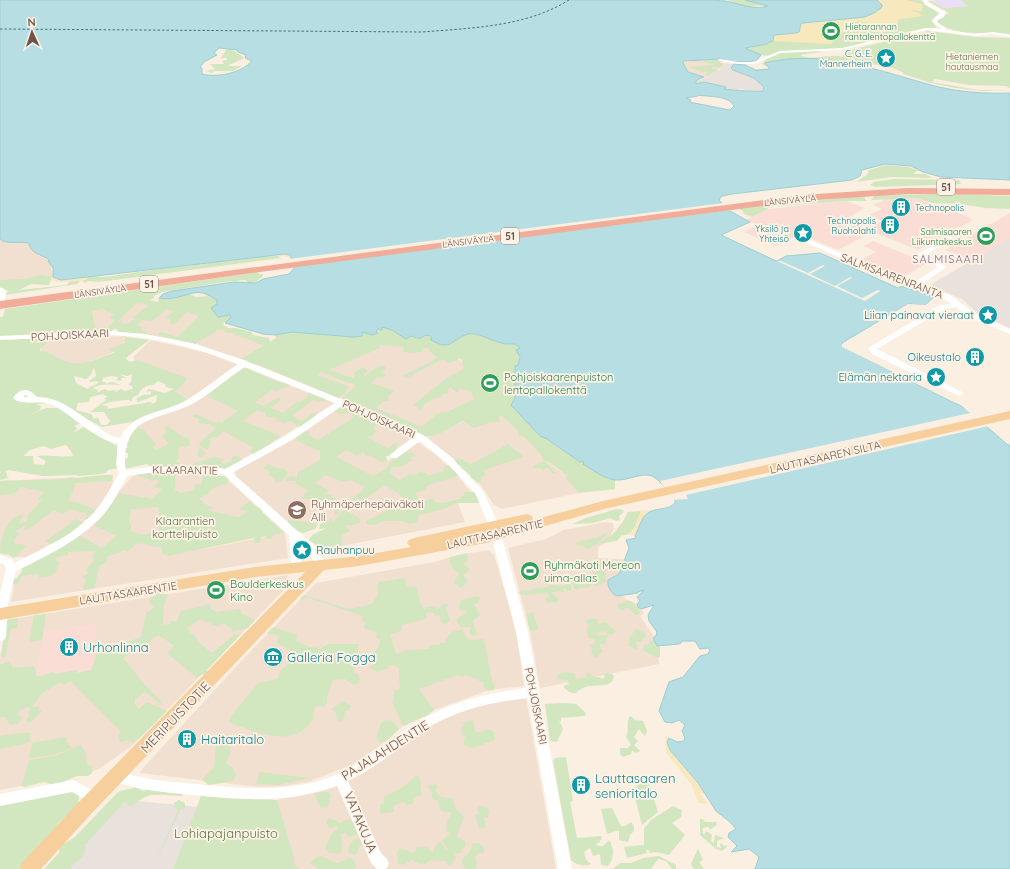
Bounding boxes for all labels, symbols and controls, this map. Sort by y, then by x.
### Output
north arrow [12,12,52,52]
text: N [27,15,36,29]
sports icon: Hietarannan rantalentopallokenttä [820,20,842,42]
place label: Hietarannan rantalentopallokenttä [845,21,935,42]
place icon: C. G. E. Mannerheim [875,47,897,69]
place label: C. G. E. Mannerheim [820,48,872,69]
park label: Hietaniemen hautausmaa [946,51,998,72]
road number: 51 [937,179,955,195]
street label: LÄNSIVÄYLÄ [764,192,817,208]
building icon: Technopolis [890,196,912,218]
place label: Technopolis [915,202,964,213]
building icon: Technopolis Ruoholahti [879,214,901,236]
place label: Technopolis Ruoholahti [827,215,876,236]
place icon: Yksilö ja Yhteisö [792,222,814,244]
place label: Yksilö ja Yhteisö [755,223,789,244]
sports icon: Salmisaaren Liikuntakeskus [975,225,997,247]
place label: Salmisaaren Liikuntakeskus [912,226,972,247]
road number: 51 [501,228,519,244]
street label: LÄNSIVÄYLÄ [442,232,495,250]
street label: SALMISAARENRANTA [839,250,945,302]
district label: SALMISAARI [912,252,984,266]
road number: 51 [140,276,158,292]
street label: LÄNSIVÄYLÄ [74,282,127,300]
place icon: Liian painavat vieraat [977,304,999,326]
place label: Liian painavat vieraat [864,308,974,322]
street label: POHJOISKAARI [31,326,109,344]
building icon: Oikeustalo [964,346,986,368]
place label: Oikeustalo [907,350,961,364]
place icon: Elämän nektaria [925,366,947,388]
place label: Pohjoiskaarenpuiston lentopallokenttä [504,370,613,397]
place label: Elämän nektaria [838,370,922,384]
sports icon: Pohjoiskaarenpuiston lentopallokenttä [479,372,501,394]
street label: POHJOISKAARI [340,397,418,441]
street label: LAUTTASAAREN SILTA [768,437,882,477]
street label: KLAARANTIE [152,462,218,478]
place label: Ryhmäperhepäiväkoti Alli [311,497,424,524]
school or university icon: Ryhmäperhepäiväkoti Alli [286,499,308,521]
park label: Klaarantien korttelipuisto [152,514,218,541]
street label: LAUTTASAARENTIE [445,516,545,552]
place icon: Rauhanpuu [291,539,313,561]
place label: Rauhanpuu [316,543,375,557]
place label: Ryhmäkoti Mereon uima-allas [544,558,640,585]
sports icon: Ryhmäkoti Mereon uima-allas [519,560,541,582]
place label: Boulderkeskus Kino [230,577,304,604]
street label: LAUTTASAARENTIE [78,578,178,608]
sports icon: Boulderkeskus Kino [205,579,227,601]
building icon: Urhonlinna [58,636,80,658]
place label: Urhonlinna [83,639,149,655]
museum icon: Galleria Fogga [262,646,284,668]
place label: Galleria Fogga [287,649,376,665]
street label: POHJOISKAARI [522,666,550,746]
street label: MERIPUISTOTIE [137,678,213,756]
street label: PAJALAHDENTIE [338,717,432,783]
building icon: Haitaritalo [176,728,198,750]
place label: Haitaritalo [201,731,264,747]
place label: Lauttasaaren senioritalo [595,770,675,801]
building icon: Lauttasaaren senioritalo [570,774,592,796]
street label: VATAKUJA [341,789,381,856]
park label: Lohiapajanpuisto [174,825,278,841]

